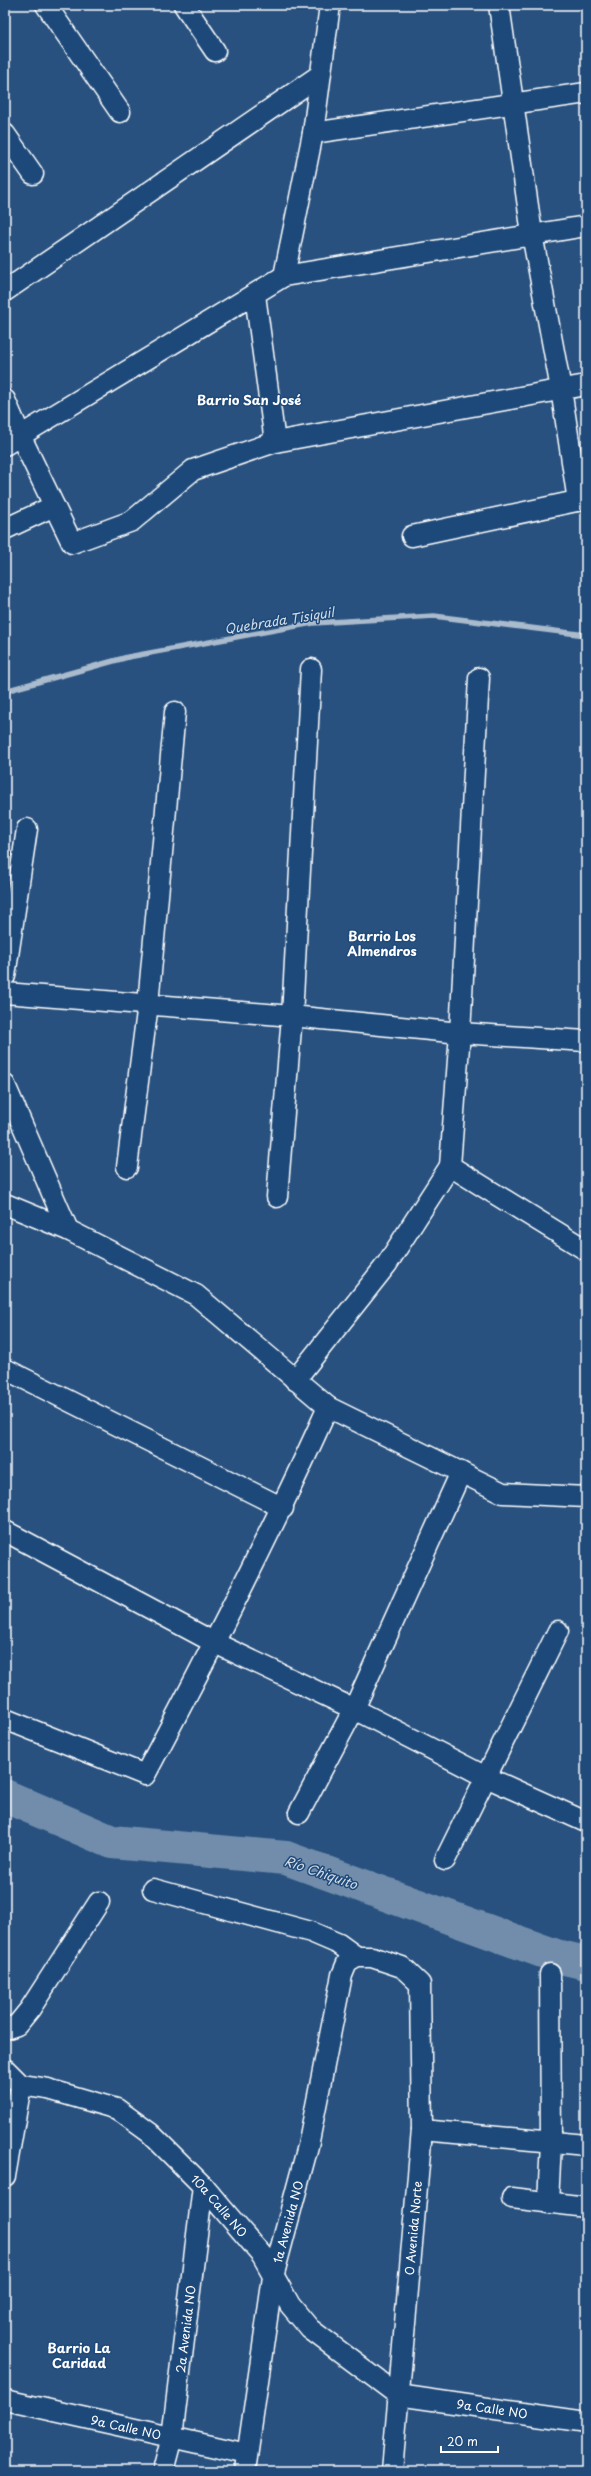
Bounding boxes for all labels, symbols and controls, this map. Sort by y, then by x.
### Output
district label: Barrio San José [197,390,301,409]
water label: Quebrada Tisiquil [223,602,337,638]
district label: Barrio Los Almendros [347,926,417,960]
water label: Río Chiquito [282,1851,361,1894]
street label: 10a Calle NO [187,2170,252,2241]
street label: 1a Avenida NO [268,2179,307,2265]
street label: 0 Avenida Norte [400,2180,426,2276]
street label: 2a Avenida NO [171,2284,200,2374]
district label: Barrio La Caridad [47,2338,111,2372]
street label: 9a Calle NO [455,2395,529,2423]
street label: 9a Calle NO [89,2410,163,2444]
scale bar [441,2428,498,2454]
text: 20 m [447,2432,478,2450]

